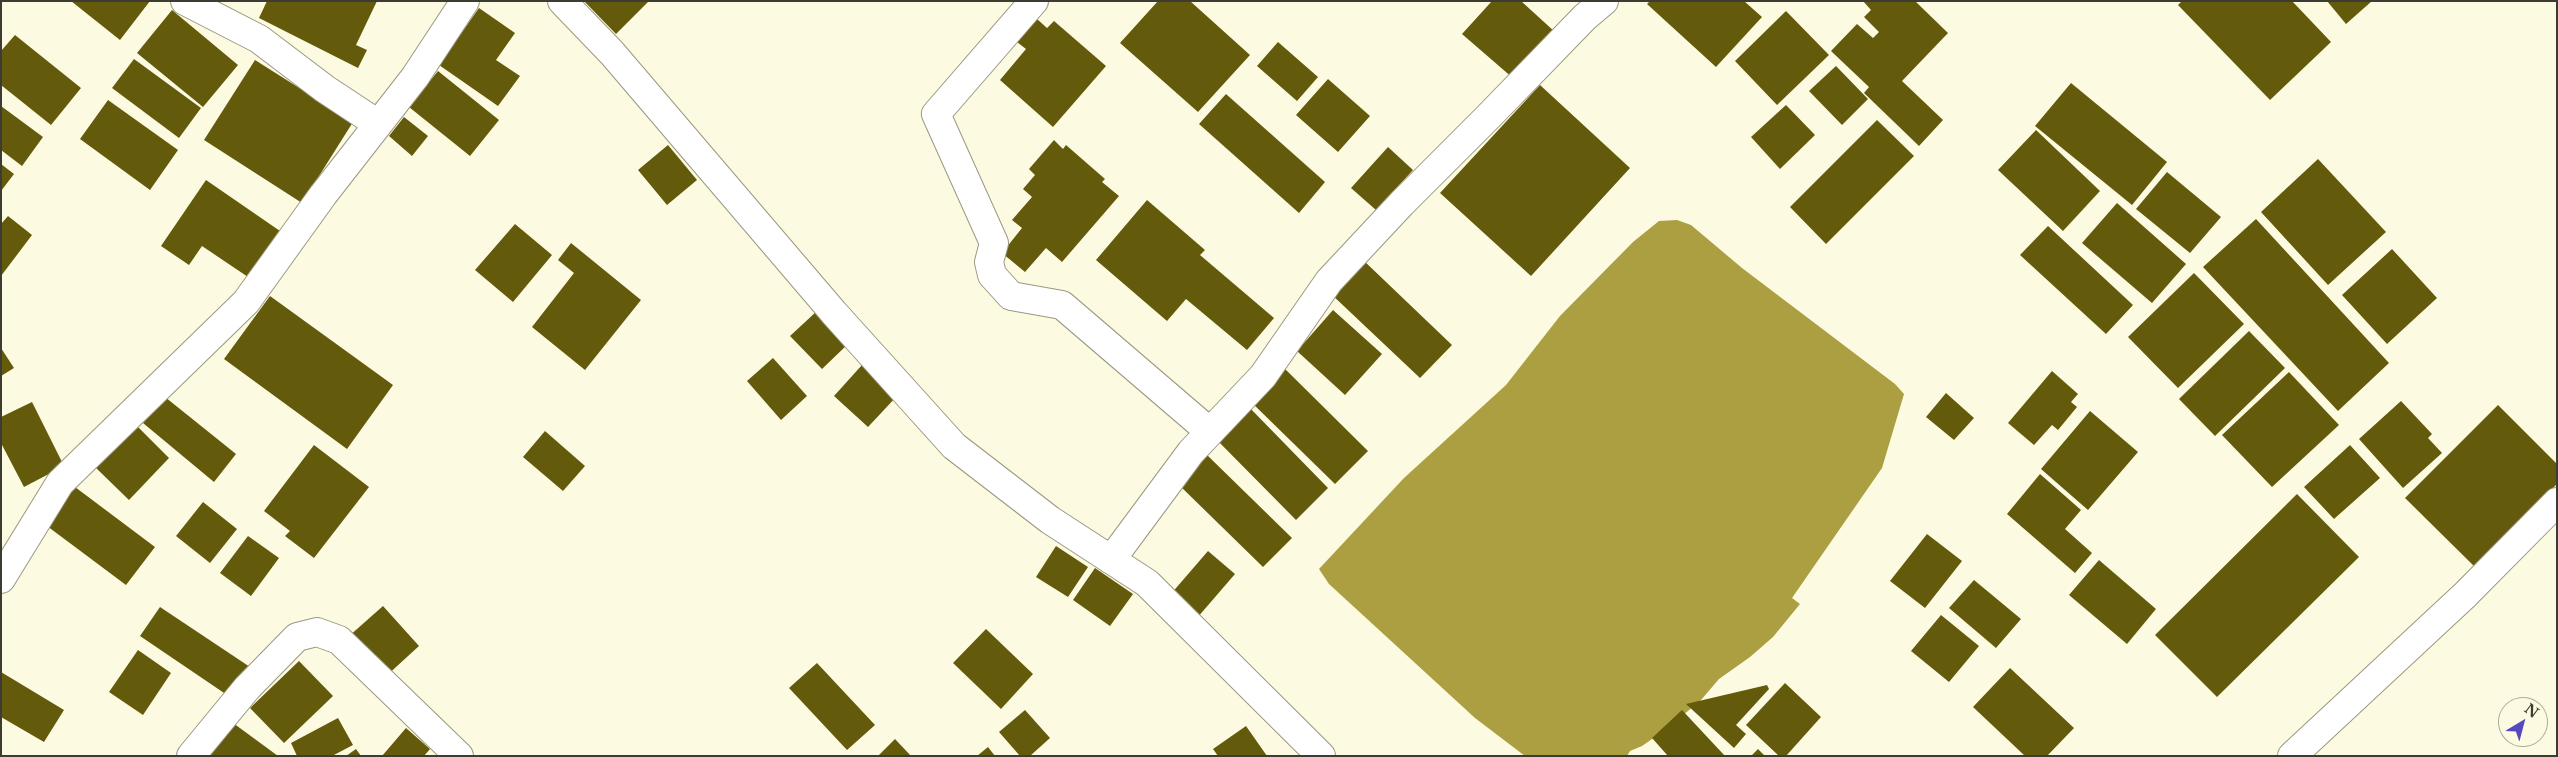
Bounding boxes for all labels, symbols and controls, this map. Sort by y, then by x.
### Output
north arrow [2498,697,2548,747]
text: N [2521,700,2542,722]

